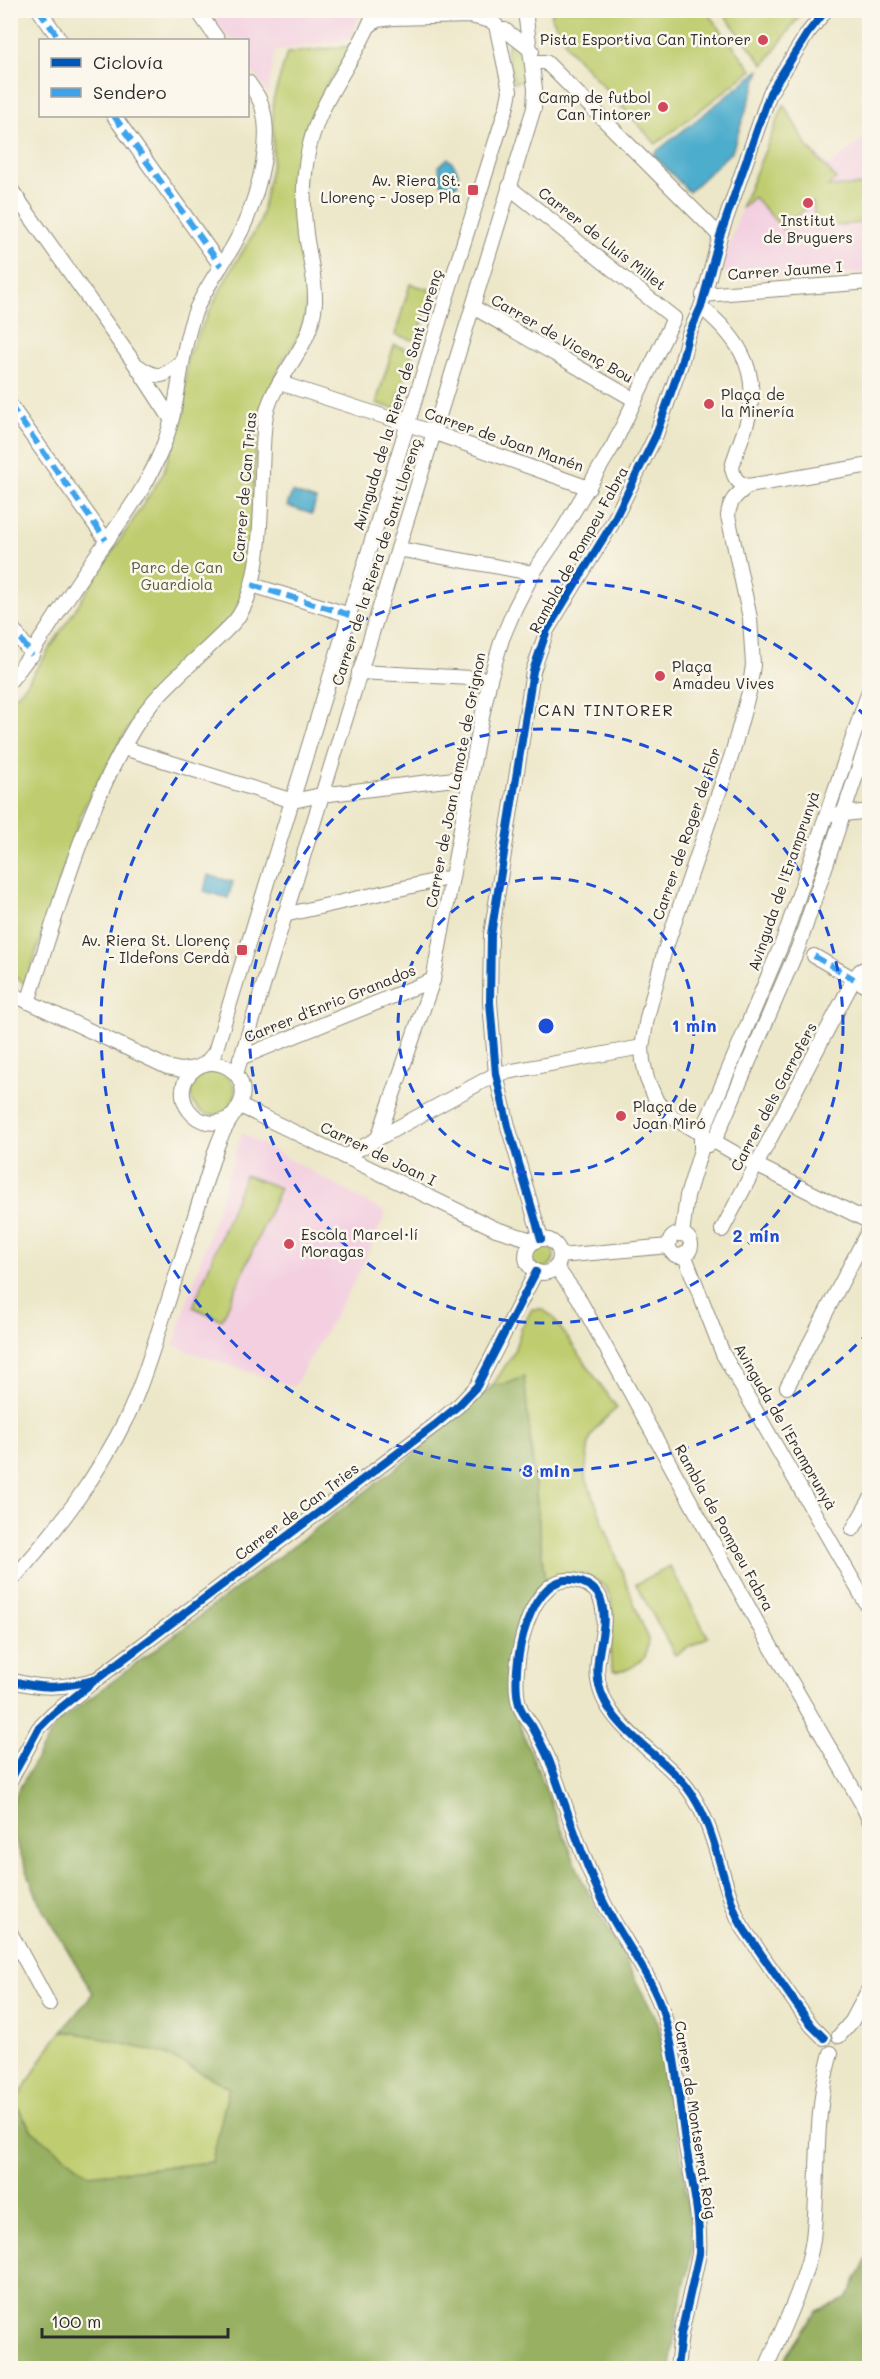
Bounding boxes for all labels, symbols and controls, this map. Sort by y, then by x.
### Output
place label: Pista Esportiva Can Tintorer [540,29,751,49]
marker: Pista Esportiva Can Tintorer [756,33,770,47]
legend [39,39,249,117]
text: Ciclovía [93,50,164,74]
text: Sendero [93,80,167,104]
place label: Camp de futbol Can Tintorer [538,87,651,124]
marker: Camp de futbol Can Tintorer [656,100,670,114]
place label: Av. Riera St. Llorenç - Josep Pla [321,170,461,207]
street label: Carrer de Lluís Millet [535,182,671,294]
marker: Av. Riera St. Llorenç - Josep Pla [466,183,480,197]
marker: Institut de Bruguers [801,196,815,210]
place label: Institut de Bruguers [763,210,853,247]
street label: Carrer Jaume I [727,256,843,284]
street label: Avinguda de la Riera de Sant Llorenç [348,266,446,533]
street label: Carrer de Vicenç Bou [488,289,637,387]
place label: Plaça de la Minería [721,384,795,421]
marker: Plaça de la Minería [702,397,716,411]
street label: Carrer de Joan Manén [422,402,587,476]
street label: Carrer de Can Trias [227,411,261,563]
street label: Carrer de la Riera de Sant Llorenç [327,435,426,688]
street label: Rambla de Pompeu Fabra [524,463,632,636]
park label: Parc de Can Guardiola [131,557,223,594]
street label: Carrer de Joan Lamote de Grignon [420,650,490,909]
place label: Plaça Amadeu Vives [672,656,774,693]
marker: Plaça Amadeu Vives [653,669,667,683]
district label: CAN TINTORER [538,699,674,720]
street label: Carrer de Roger de Flor [647,745,725,923]
street label: Avinguda de l'Eramprunyà [743,788,823,973]
place label: Av. Riera St. Llorenç - Ildefons Cerdà [81,930,230,967]
marker: Av. Riera St. Llorenç - Ildefons Cerdà [235,943,249,957]
street label: Carrer d'Enric Granados [241,959,418,1047]
text: 1 min [671,1013,717,1037]
centre of rings [536,1016,556,1036]
street label: Carrer dels Garrofers [725,1019,821,1174]
place label: Plaça de Joan Miró [633,1096,706,1133]
marker: Plaça de Joan Miró [614,1109,628,1123]
street label: Carrer de Joan I [317,1116,440,1190]
text: 2 min [732,1223,780,1247]
place label: Escola Marcel·lí Moragas [301,1224,418,1261]
marker: Escola Marcel·lí Moragas [282,1237,296,1251]
street label: Avinguda de l'Eramprunyà [730,1340,842,1513]
street label: Rambla de Pompeu Fabra [671,1441,779,1614]
street label: Carrer de Can Tries [230,1458,363,1564]
text: 3 min [522,1458,570,1482]
street label: Carrer de Montserrat Roig [670,2019,722,2221]
scale bar [42,2301,228,2339]
text: 100 m [51,2309,101,2333]

